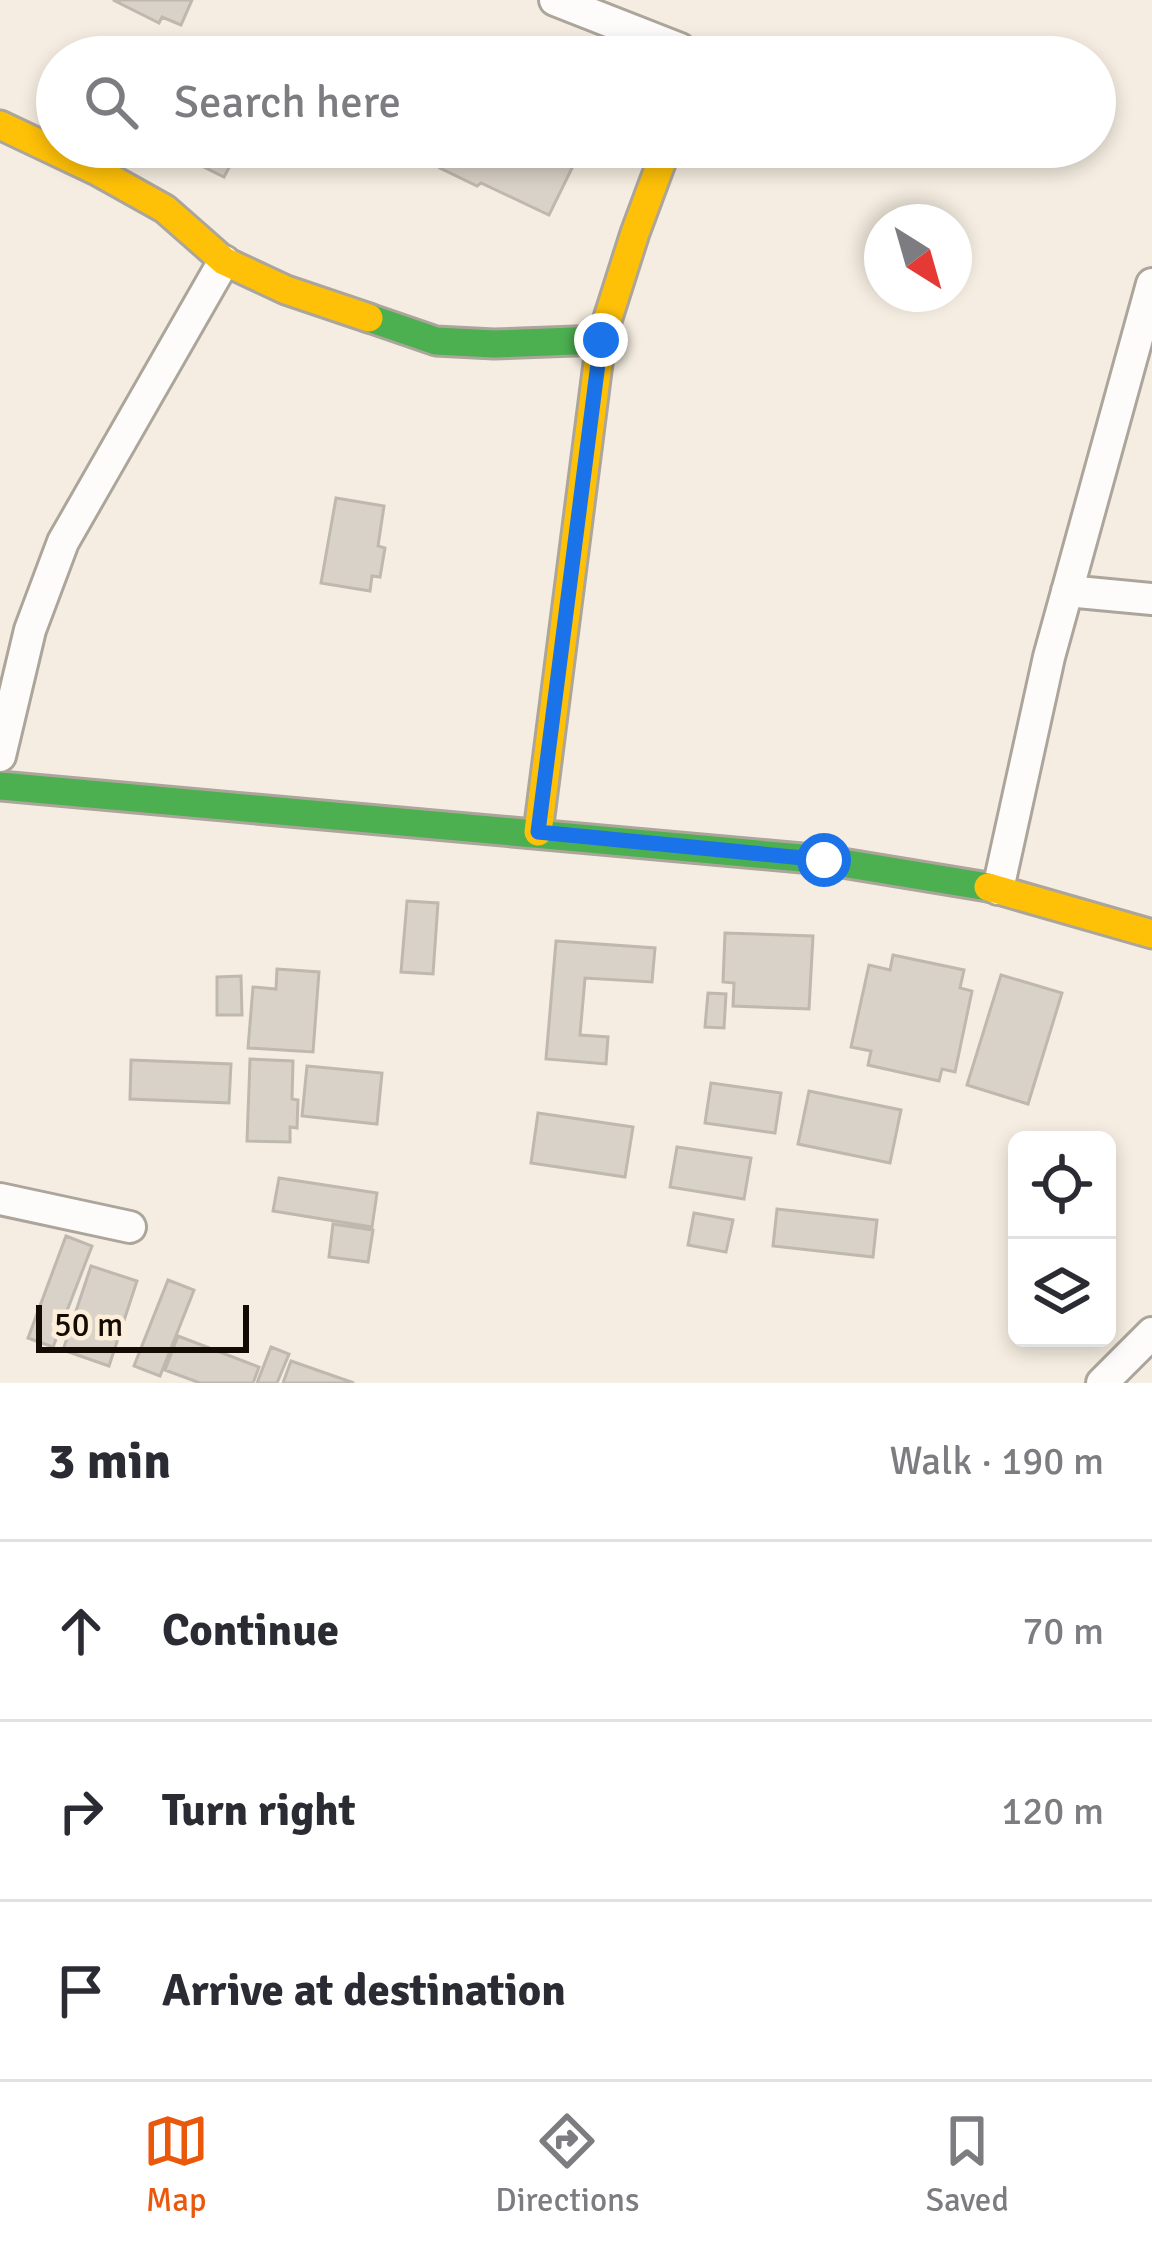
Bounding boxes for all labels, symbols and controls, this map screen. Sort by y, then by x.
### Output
search box [36,36,1116,168]
icon: search [78,69,144,135]
text: Search here [174,75,401,130]
north arrow [864,204,972,312]
route end [574,313,628,367]
route start [797,833,851,887]
map controls [1008,1131,1116,1347]
button: locate [1008,1131,1116,1239]
button: layers [1008,1239,1116,1347]
scale bar [36,1299,249,1352]
text: 50 m [54,1305,123,1346]
text: 3 min [48,1430,171,1493]
text: Walk · 190 m [890,1437,1104,1485]
icon: ahead [48,1598,114,1664]
text: Continue [162,1603,339,1658]
text: 70 m [1022,1607,1104,1655]
icon: right [48,1778,114,1844]
text: Turn right [162,1783,356,1838]
text: 120 m [1001,1787,1104,1835]
icon: arrive [48,1958,114,2024]
text: Arrive at destination [162,1963,566,2018]
tab: Map [143,2108,209,2221]
tab: Directions [495,2108,640,2221]
tab: Saved [926,2108,1009,2221]

